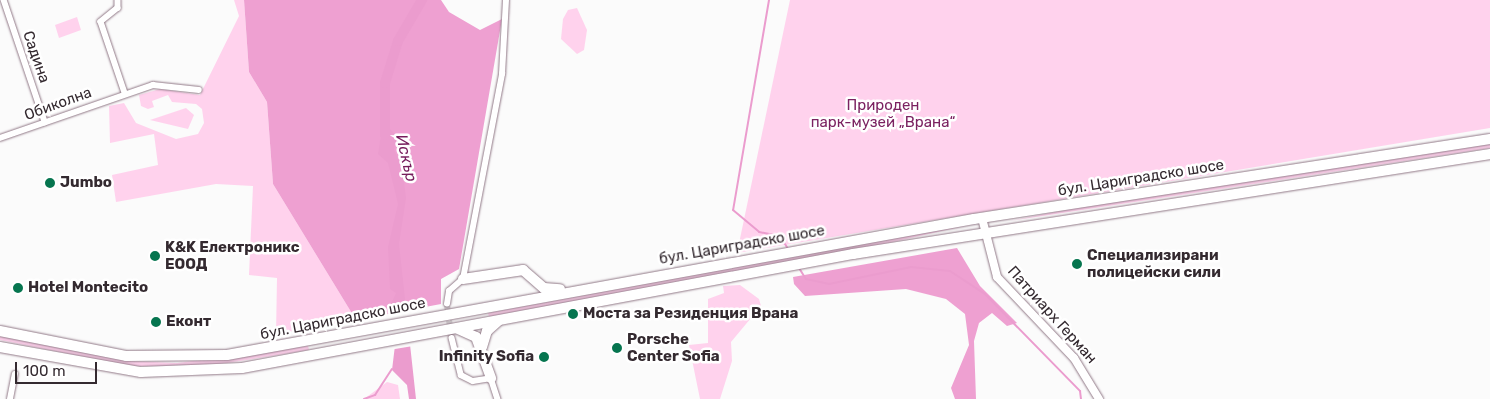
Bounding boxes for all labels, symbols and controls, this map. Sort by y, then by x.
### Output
street label: Садина [19,29,53,85]
street label: Обиколна [22,84,94,124]
park label: Природен парк-музей „Врана“ [811,96,955,131]
water label: Искър [391,133,421,183]
street label: бул. Цариградско шосе [1057,156,1225,200]
place label: Jumbo [60,174,112,192]
marker: Jumbo [44,177,56,189]
street label: бул. Цариградско шосе [658,222,826,268]
place label: K&K Електроникс ЕООД [165,238,300,273]
place label: Специализирани полицейски сили [1087,246,1221,281]
marker: K&K Електроникс ЕООД [149,250,161,262]
marker: Специализирани полицейски сили [1071,258,1083,270]
street label: Патриарх Герман [1004,263,1100,367]
place label: Hotel Montecito [28,279,148,297]
marker: Hotel Montecito [12,282,24,294]
street label: бул. Цариградско шосе [259,294,427,344]
place label: Моста за Резиденция Врана [583,305,798,323]
marker: Моста за Резиденция Врана [567,308,579,320]
place label: Еконт [166,313,211,331]
marker: Еконт [150,316,162,328]
place label: Porsche Center Sofia [627,330,720,365]
marker: Porsche Center Sofia [611,342,623,354]
place label: Infinity Sofia [438,348,534,366]
marker: Infinity Sofia [538,351,550,363]
scale bar [18,352,100,384]
text: 100 m [23,362,65,380]

